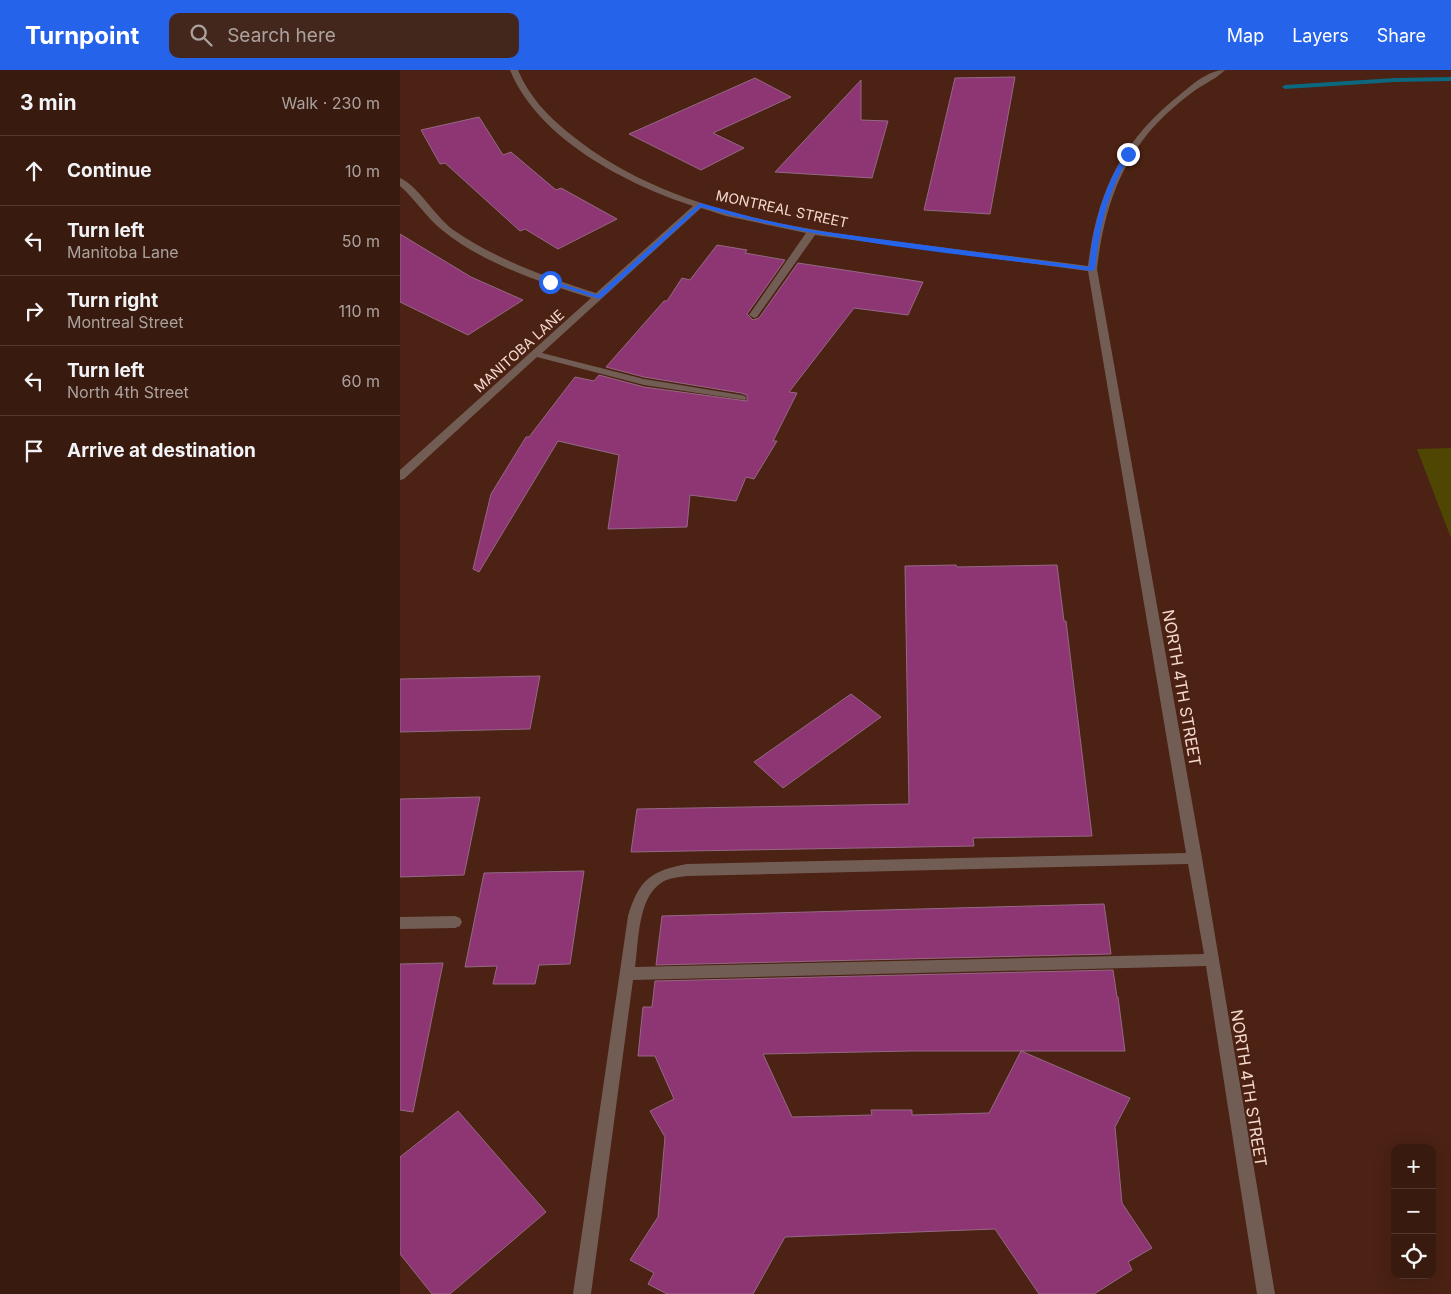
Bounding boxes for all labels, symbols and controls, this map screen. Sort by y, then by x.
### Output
search box [169,13,519,58]
text: Turnpoint [25,21,139,50]
icon: search [187,21,215,49]
text: Search here [227,24,336,47]
text: Map [1227,25,1264,46]
text: Layers [1292,25,1349,46]
text: Share [1377,25,1426,46]
text: 3 min [20,90,76,115]
text: Walk · 230 m [282,93,380,113]
route end [1117,143,1140,166]
icon: ahead [20,157,48,185]
text: Continue [67,159,152,182]
text: 10 m [345,161,380,181]
street label: MONTREAL STREET [714,186,850,231]
text: Turn left [67,219,145,242]
icon: left [20,227,48,255]
text: 50 m [342,231,380,251]
text: Manitoba Lane [67,242,179,262]
route start [539,271,562,294]
text: Turn right [67,289,158,312]
icon: right [20,297,48,325]
text: 110 m [338,301,380,321]
street label: MANITOBA LANE [470,306,567,395]
text: Montreal Street [67,312,183,332]
text: Turn left [67,359,145,382]
icon: left [20,367,48,395]
text: 60 m [341,371,380,391]
text: North 4th Street [67,382,189,402]
icon: arrive [20,437,48,465]
text: Arrive at destination [67,439,256,462]
street label: NORTH 4TH STREET [1158,608,1206,768]
street label: NORTH 4TH STREET [1227,1008,1271,1168]
map controls [1391,1144,1436,1279]
button: + [1391,1144,1436,1189]
button: − [1391,1189,1436,1234]
button: locate [1391,1234,1436,1279]

